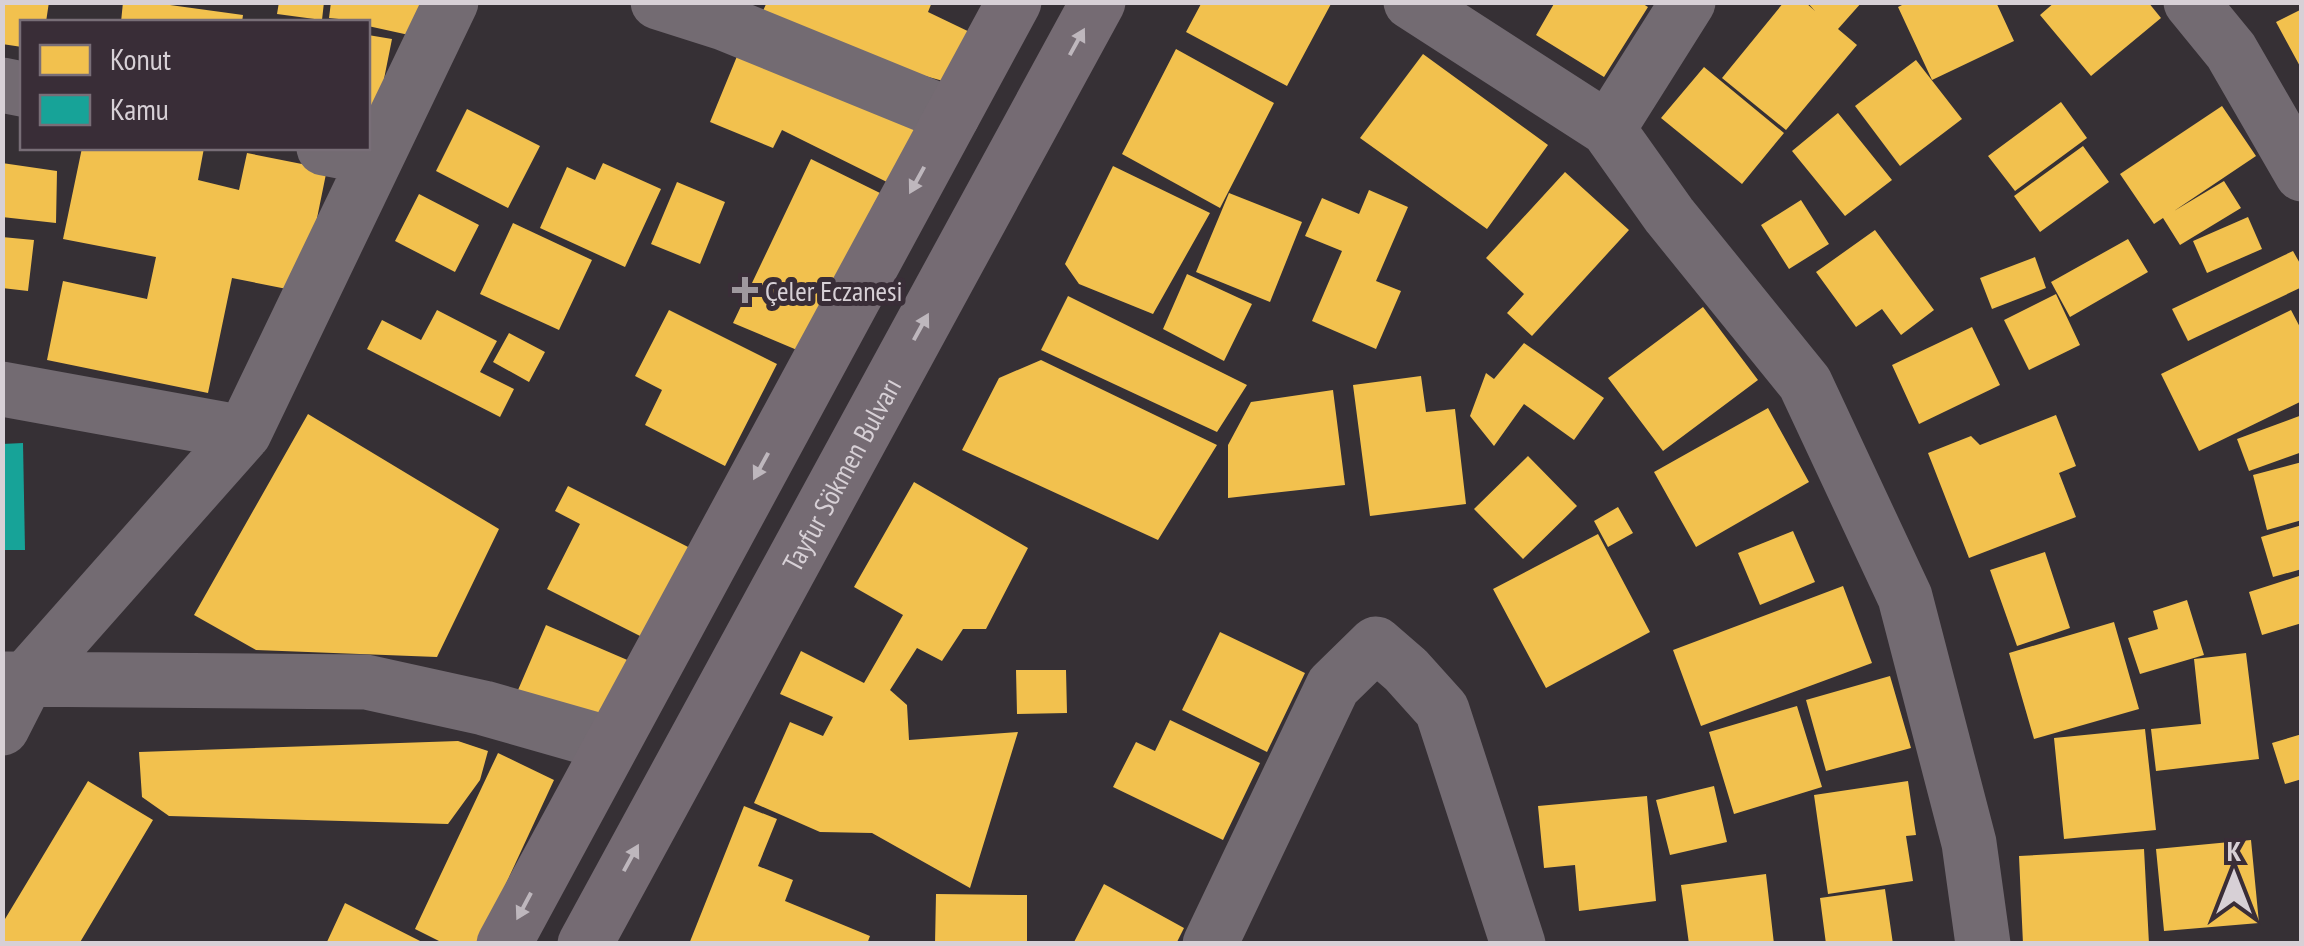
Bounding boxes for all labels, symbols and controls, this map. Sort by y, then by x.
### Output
legend [20,20,370,150]
one-way arrow [1068,27,1085,56]
text: Konut [110,39,172,78]
text: Kamu [110,89,169,128]
one-way arrow [908,166,925,195]
place label: Çeler Eczanesi [765,272,903,309]
marker: Çeler Eczanesi [734,279,756,301]
one-way arrow [912,312,929,341]
street label: Tayfur Sökmen Bulvarı [773,371,909,578]
one-way arrow [753,451,770,480]
north arrow [2184,826,2284,926]
text: K [2227,832,2242,869]
one-way arrow [622,844,640,872]
one-way arrow [516,891,533,920]

